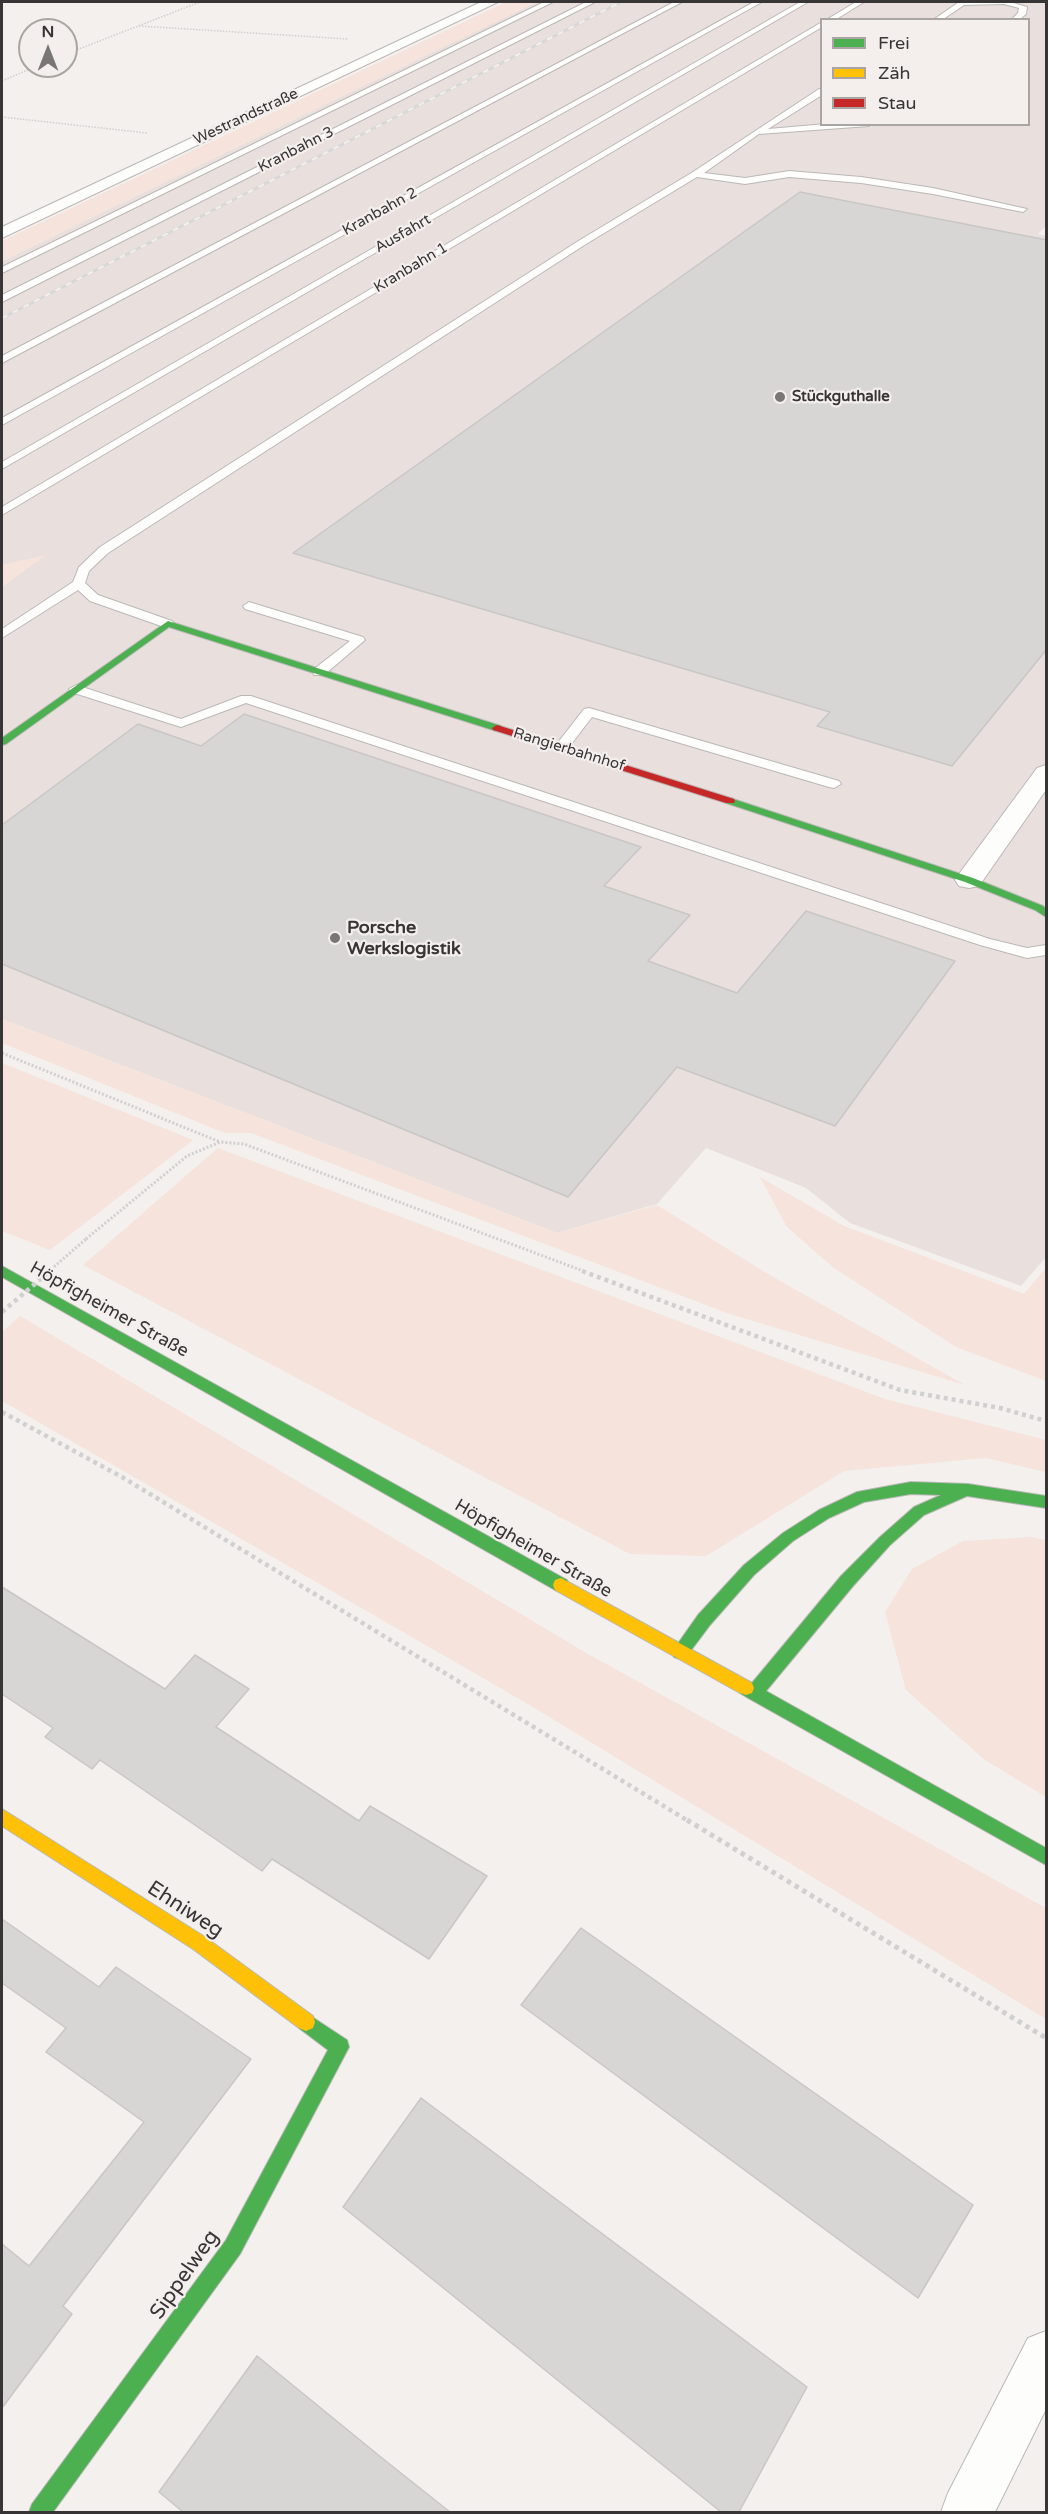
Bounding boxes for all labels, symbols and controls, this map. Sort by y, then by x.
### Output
north arrow [18,18,78,78]
legend [820,18,1030,126]
text: N [42,22,54,42]
text: Frei [878,32,910,54]
text: Zäh [878,62,911,84]
street label: Westrandstraße [191,85,301,149]
text: Stau [878,92,917,114]
street label: Kranbahn 3 [255,123,337,177]
street label: Kranbahn 2 [339,184,421,240]
street label: Ausfahrt [372,211,434,257]
street label: Kranbahn 1 [371,239,451,297]
place label: Stückguthalle [792,388,890,406]
marker: Stückguthalle [773,390,787,404]
street label: Rangierbahnhof [511,724,627,776]
place label: Porsche Werkslogistik [347,917,461,960]
marker: Porsche Werkslogistik [328,931,342,945]
street label: Höpfigheimer Straße [26,1257,192,1363]
street label: Höpfigheimer Straße [451,1495,615,1603]
street label: Ehniweg [142,1876,228,1944]
street label: Sippelweg [145,2225,225,2325]

